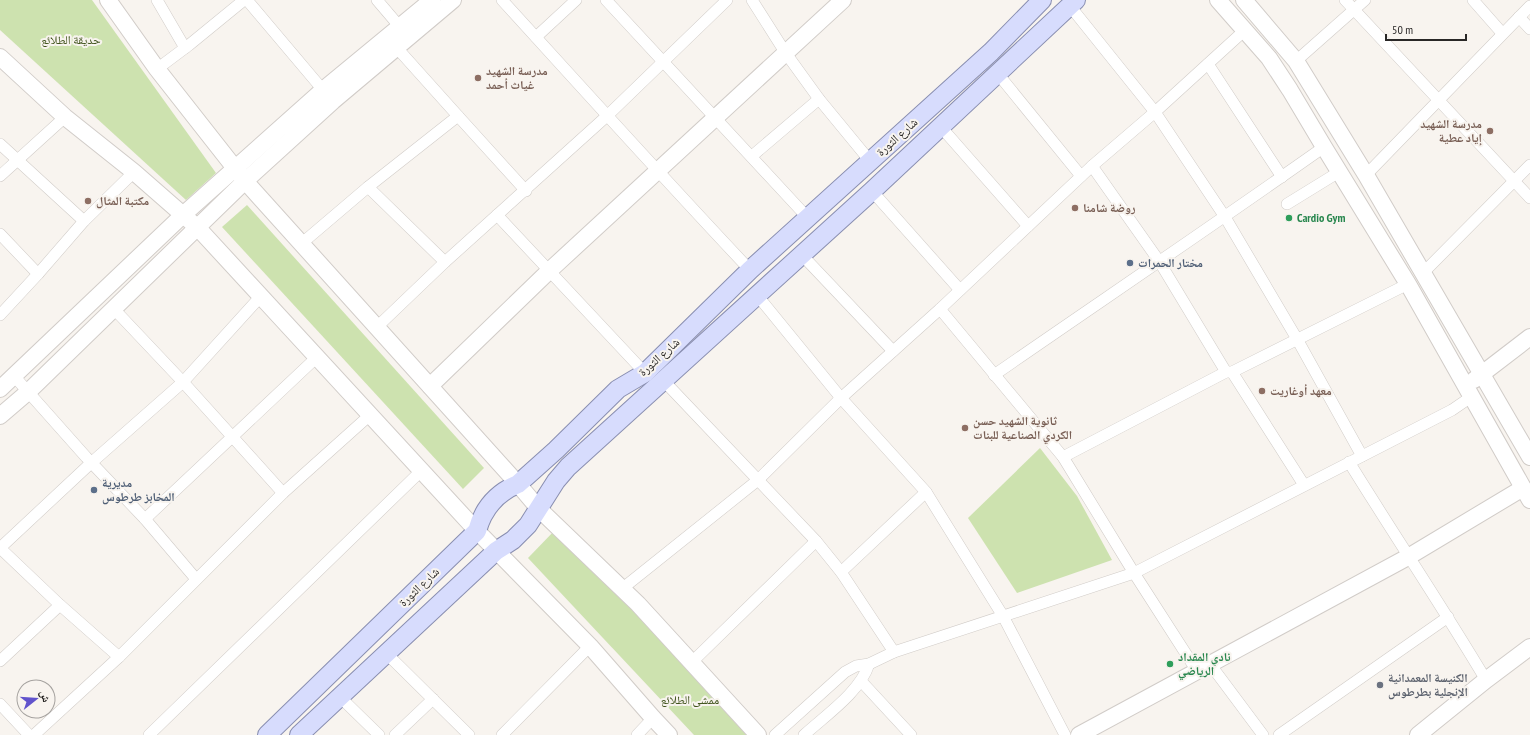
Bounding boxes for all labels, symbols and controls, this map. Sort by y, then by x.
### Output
scale bar [1386,16,1466,42]
text: 50 m [1392,22,1413,37]
park label: حديقة الطلائع [41,32,101,47]
place label: مدرسة الشهيد غياث أحمد [486,63,548,92]
marker: مدرسة الشهيد غياث أحمد [473,73,483,83]
street label: شارع الثورة [873,114,921,160]
place label: مدرسة الشهيد إياد عطية [1420,116,1482,146]
marker: مدرسة الشهيد إياد عطية [1485,126,1495,136]
place label: مكتبة المثال [96,193,150,209]
marker: مكتبة المثال [83,196,93,206]
place label: روضة شامنا [1083,200,1136,215]
marker: روضة شامنا [1070,203,1080,213]
place label: Cardio Gym [1297,210,1345,225]
marker: Cardio Gym [1284,213,1294,223]
place label: مختار الحمرات [1138,255,1203,270]
marker: مختار الحمرات [1125,258,1135,268]
street label: شارع الثورة [635,334,683,380]
place label: معهد أوغاريت [1270,383,1332,398]
marker: معهد أوغاريت [1257,386,1267,396]
place label: ثانوية الشهيد حسن الكردي الصناعية للبنات [973,413,1072,445]
marker: ثانوية الشهيد حسن الكردي الصناعية للبنات [960,423,970,433]
place label: مديرية المخابز طرطوس [102,475,175,505]
marker: مديرية المخابز طرطوس [89,485,99,495]
street label: شارع الثورة [395,564,443,610]
place label: نادي المقداد الرياضي [1178,649,1230,681]
marker: نادي المقداد الرياضي [1165,659,1175,669]
place label: الكنيسة المعمدانية الإنجلية بطرطوس [1388,670,1468,700]
north arrow [16,679,56,719]
marker: الكنيسة المعمدانية الإنجلية بطرطوس [1375,680,1385,690]
text: ش [36,688,54,704]
park label: ممشى الطلائع [661,692,719,707]

